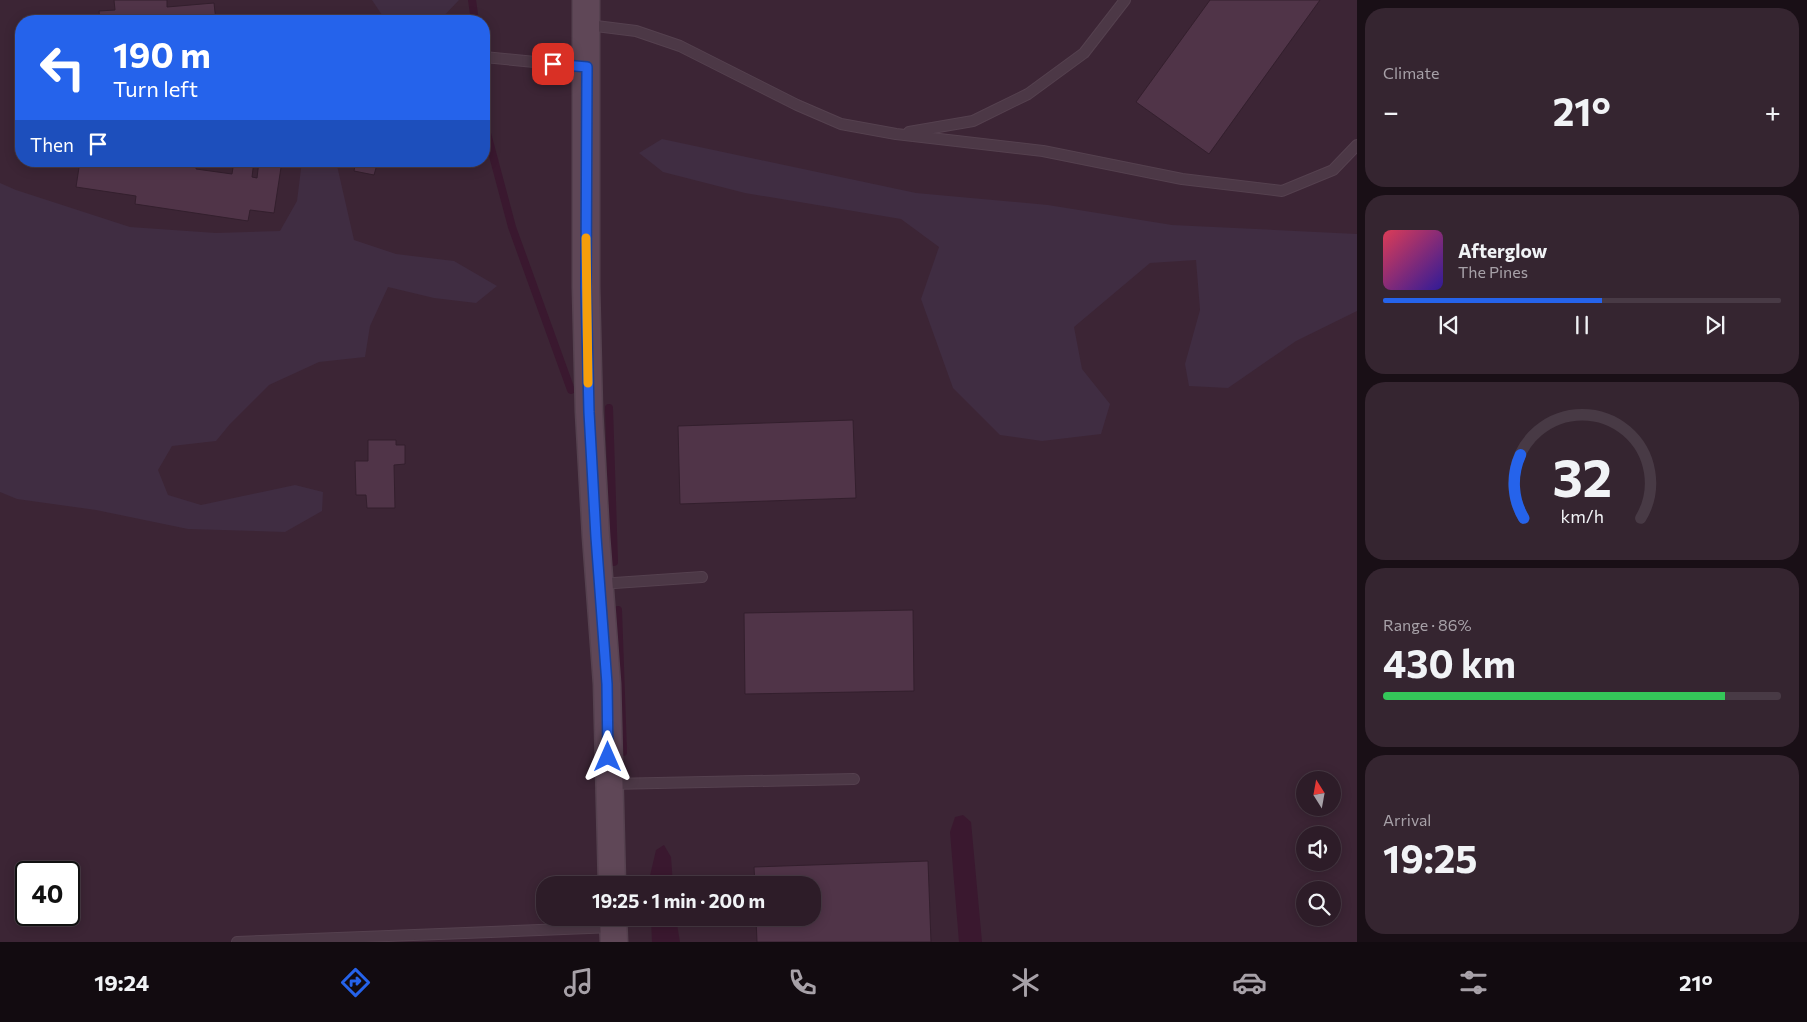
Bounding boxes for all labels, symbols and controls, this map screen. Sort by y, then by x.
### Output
text: 190 m [113,32,211,75]
icon: left [30,35,95,100]
pin [532,43,574,85]
icon: arrive [539,50,567,78]
text: Climate [1383,63,1439,82]
text: Turn left [113,75,198,102]
text: 21° [1553,87,1611,134]
text: − [1383,94,1399,128]
text: + [1765,94,1781,128]
icon: arrive [84,130,112,158]
text: Then [30,133,74,156]
text: Afterglow [1458,239,1547,262]
text: The Pines [1458,262,1528,281]
icon: previous [1435,311,1463,339]
icon: pause [1568,311,1596,339]
icon: next [1701,311,1729,339]
text: 32 [1552,444,1612,508]
text: km/h [1560,505,1604,527]
text: Range · 86% [1383,615,1472,634]
text: 430 km [1383,639,1516,686]
position arrow [581,730,633,782]
north arrow [1296,771,1341,816]
map controls [1296,771,1341,926]
text: Arrival [1383,810,1431,829]
button: sound [1296,826,1341,871]
text: 19:25 [1383,834,1477,881]
speed limit sign: 40 [15,861,80,926]
button: search [1296,881,1341,926]
text: 19:25 · 1 min · 200 m [592,889,765,912]
icon: directions [338,965,373,1000]
icon: music [561,965,596,1000]
icon: phone [785,965,820,1000]
icon: climate [1008,965,1043,1000]
icon: car [1232,965,1267,1000]
icon: filters [1456,965,1491,1000]
text: 19:24 [94,969,149,996]
text: 21° [1679,969,1713,996]

